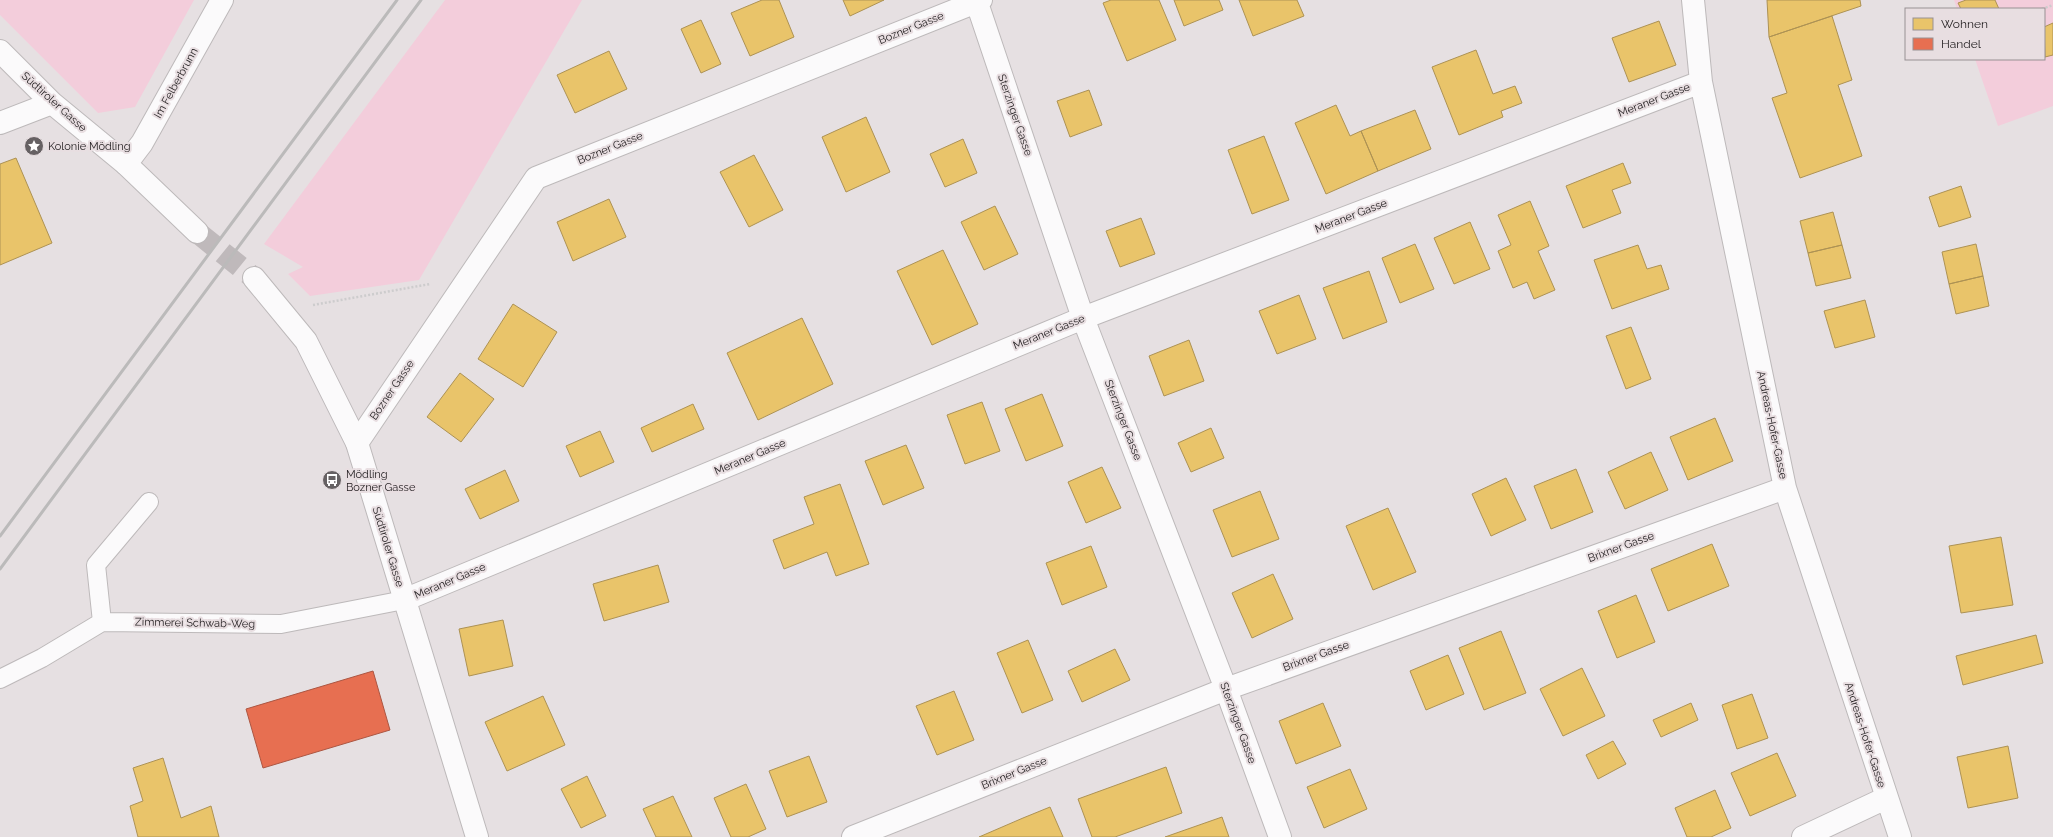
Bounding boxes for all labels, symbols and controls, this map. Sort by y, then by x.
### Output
legend [1905,8,2045,60]
street label: Bozner Gasse [876,9,946,47]
text: Wohnen [1941,17,1988,31]
text: Handel [1941,37,1982,51]
street label: Im Felberbrunn [151,46,201,120]
street label: Südtiroler Gasse [19,69,90,135]
street label: Sterzinger Gasse [995,73,1035,158]
street label: Meraner Gasse [1616,80,1692,120]
street label: Bozner Gasse [575,129,645,167]
place icon: Kolonie Mödling [23,135,45,157]
place label: Kolonie Mödling [48,140,130,153]
street label: Meraner Gasse [1313,196,1389,236]
street label: Meraner Gasse [1011,312,1087,352]
street label: Bozner Gasse [367,357,417,422]
street label: Andreas-Hofer-Gasse [1754,370,1790,481]
street label: Sterzinger Gasse [1102,378,1145,463]
street label: Meraner Gasse [712,436,788,478]
place label: Mödling Bozner Gasse [346,468,416,494]
bus stop icon: Mödling Bozner Gasse [321,469,343,491]
street label: Südtiroler Gasse [370,505,407,589]
street label: Brixner Gasse [1586,529,1656,565]
street label: Meraner Gasse [412,560,488,602]
street label: Zimmerei Schwab-Weg [135,615,255,631]
street label: Brixner Gasse [1281,638,1351,674]
street label: Sterzinger Gasse [1217,681,1259,766]
street label: Andreas-Hofer-Gasse [1842,681,1888,790]
street label: Brixner Gasse [979,754,1049,792]

